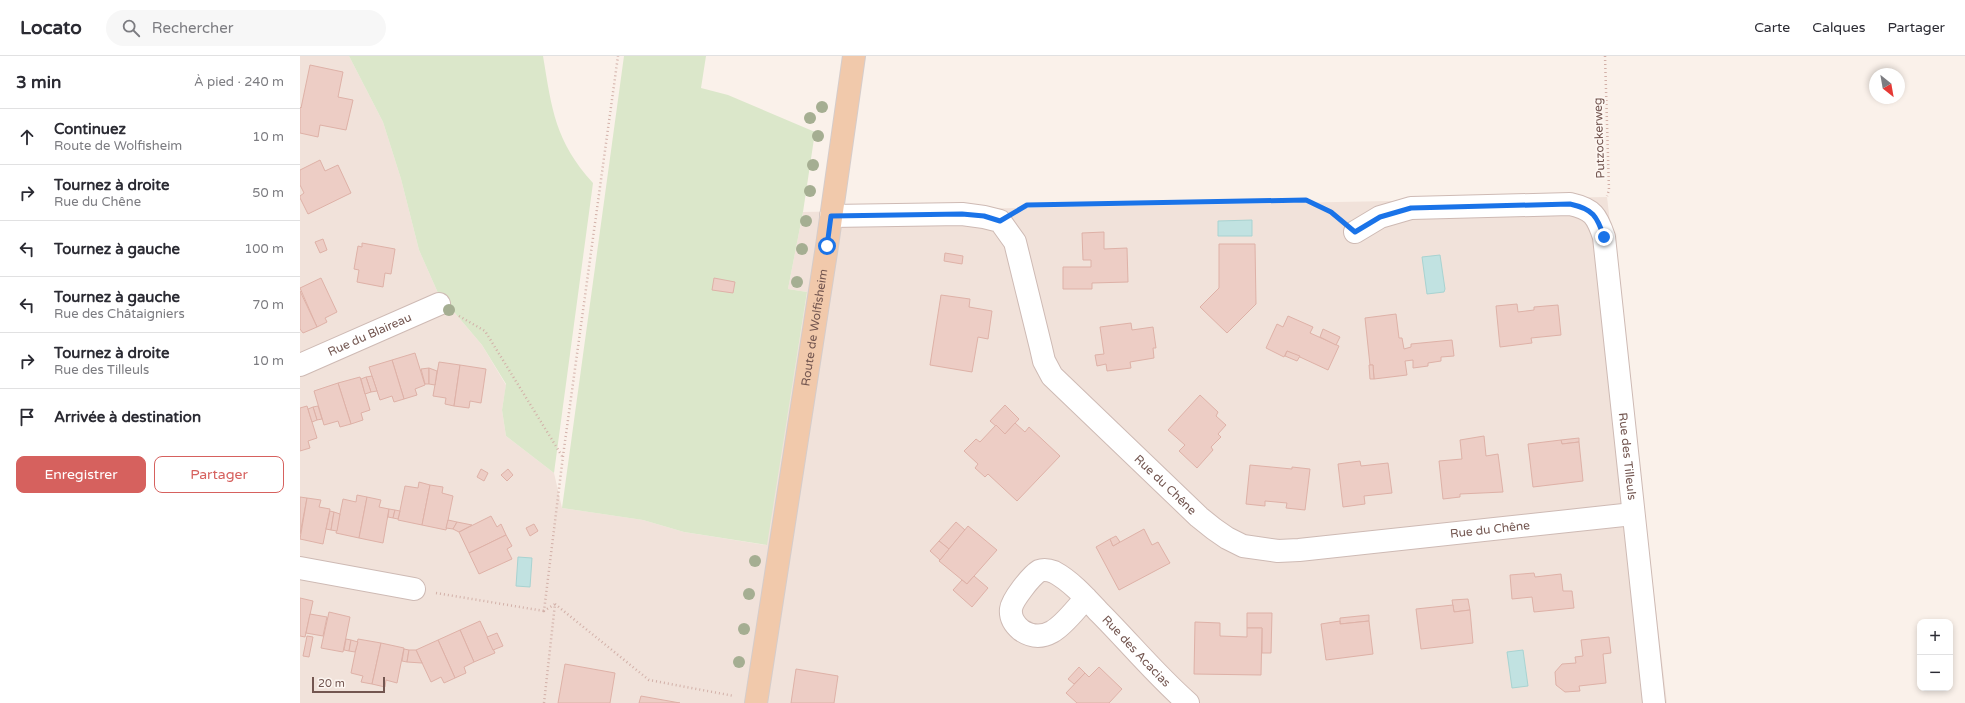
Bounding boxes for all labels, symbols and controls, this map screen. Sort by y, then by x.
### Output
search box [106,10,386,46]
text: Locato [20,17,82,39]
icon: search [120,17,142,39]
text: Rechercher [152,19,233,37]
text: Carte [1754,19,1790,36]
text: Calques [1812,19,1865,36]
text: Partager [1887,19,1945,36]
north arrow [1869,68,1905,104]
text: 3 min [16,72,61,93]
text: À pied · 240 m [194,74,284,90]
street label: Putzockerweg [1591,97,1607,179]
text: Continuez [54,120,126,138]
icon: ahead [16,126,38,148]
text: 10 m [252,129,284,145]
text: Route de Wolfisheim [54,138,182,154]
text: Tournez à droite [54,176,169,194]
icon: right [16,182,38,204]
text: 50 m [252,185,284,201]
text: Rue du Chêne [54,194,141,210]
route end [1595,228,1613,246]
route start [818,237,836,255]
icon: left [16,238,38,260]
text: Tournez à gauche [54,240,180,258]
text: 100 m [244,241,284,257]
street label: Route de Wolfisheim [798,268,830,387]
text: Tournez à gauche [54,288,180,306]
icon: left [16,294,38,316]
text: 70 m [252,297,284,313]
text: Rue des Châtaigniers [54,306,185,322]
street label: Rue du Blaireau [326,310,414,359]
text: Tournez à droite [54,344,169,362]
icon: right [16,350,38,372]
text: 10 m [252,353,284,369]
text: Rue des Tilleuls [54,362,149,378]
icon: arrive [16,406,38,428]
text: Arrivée à destination [54,408,201,426]
street label: Rue des Tilleuls [1616,412,1639,501]
street label: Rue du Chêne [1131,452,1199,518]
button: Enregistrer [16,456,146,493]
button: Partager [154,456,284,493]
street label: Rue du Chêne [1449,518,1531,541]
street label: Rue des Acacias [1099,613,1173,690]
map controls [1917,619,1953,691]
button: + [1917,619,1953,655]
button: − [1917,655,1953,691]
scale bar [312,675,385,694]
text: 20 m [318,677,345,690]

